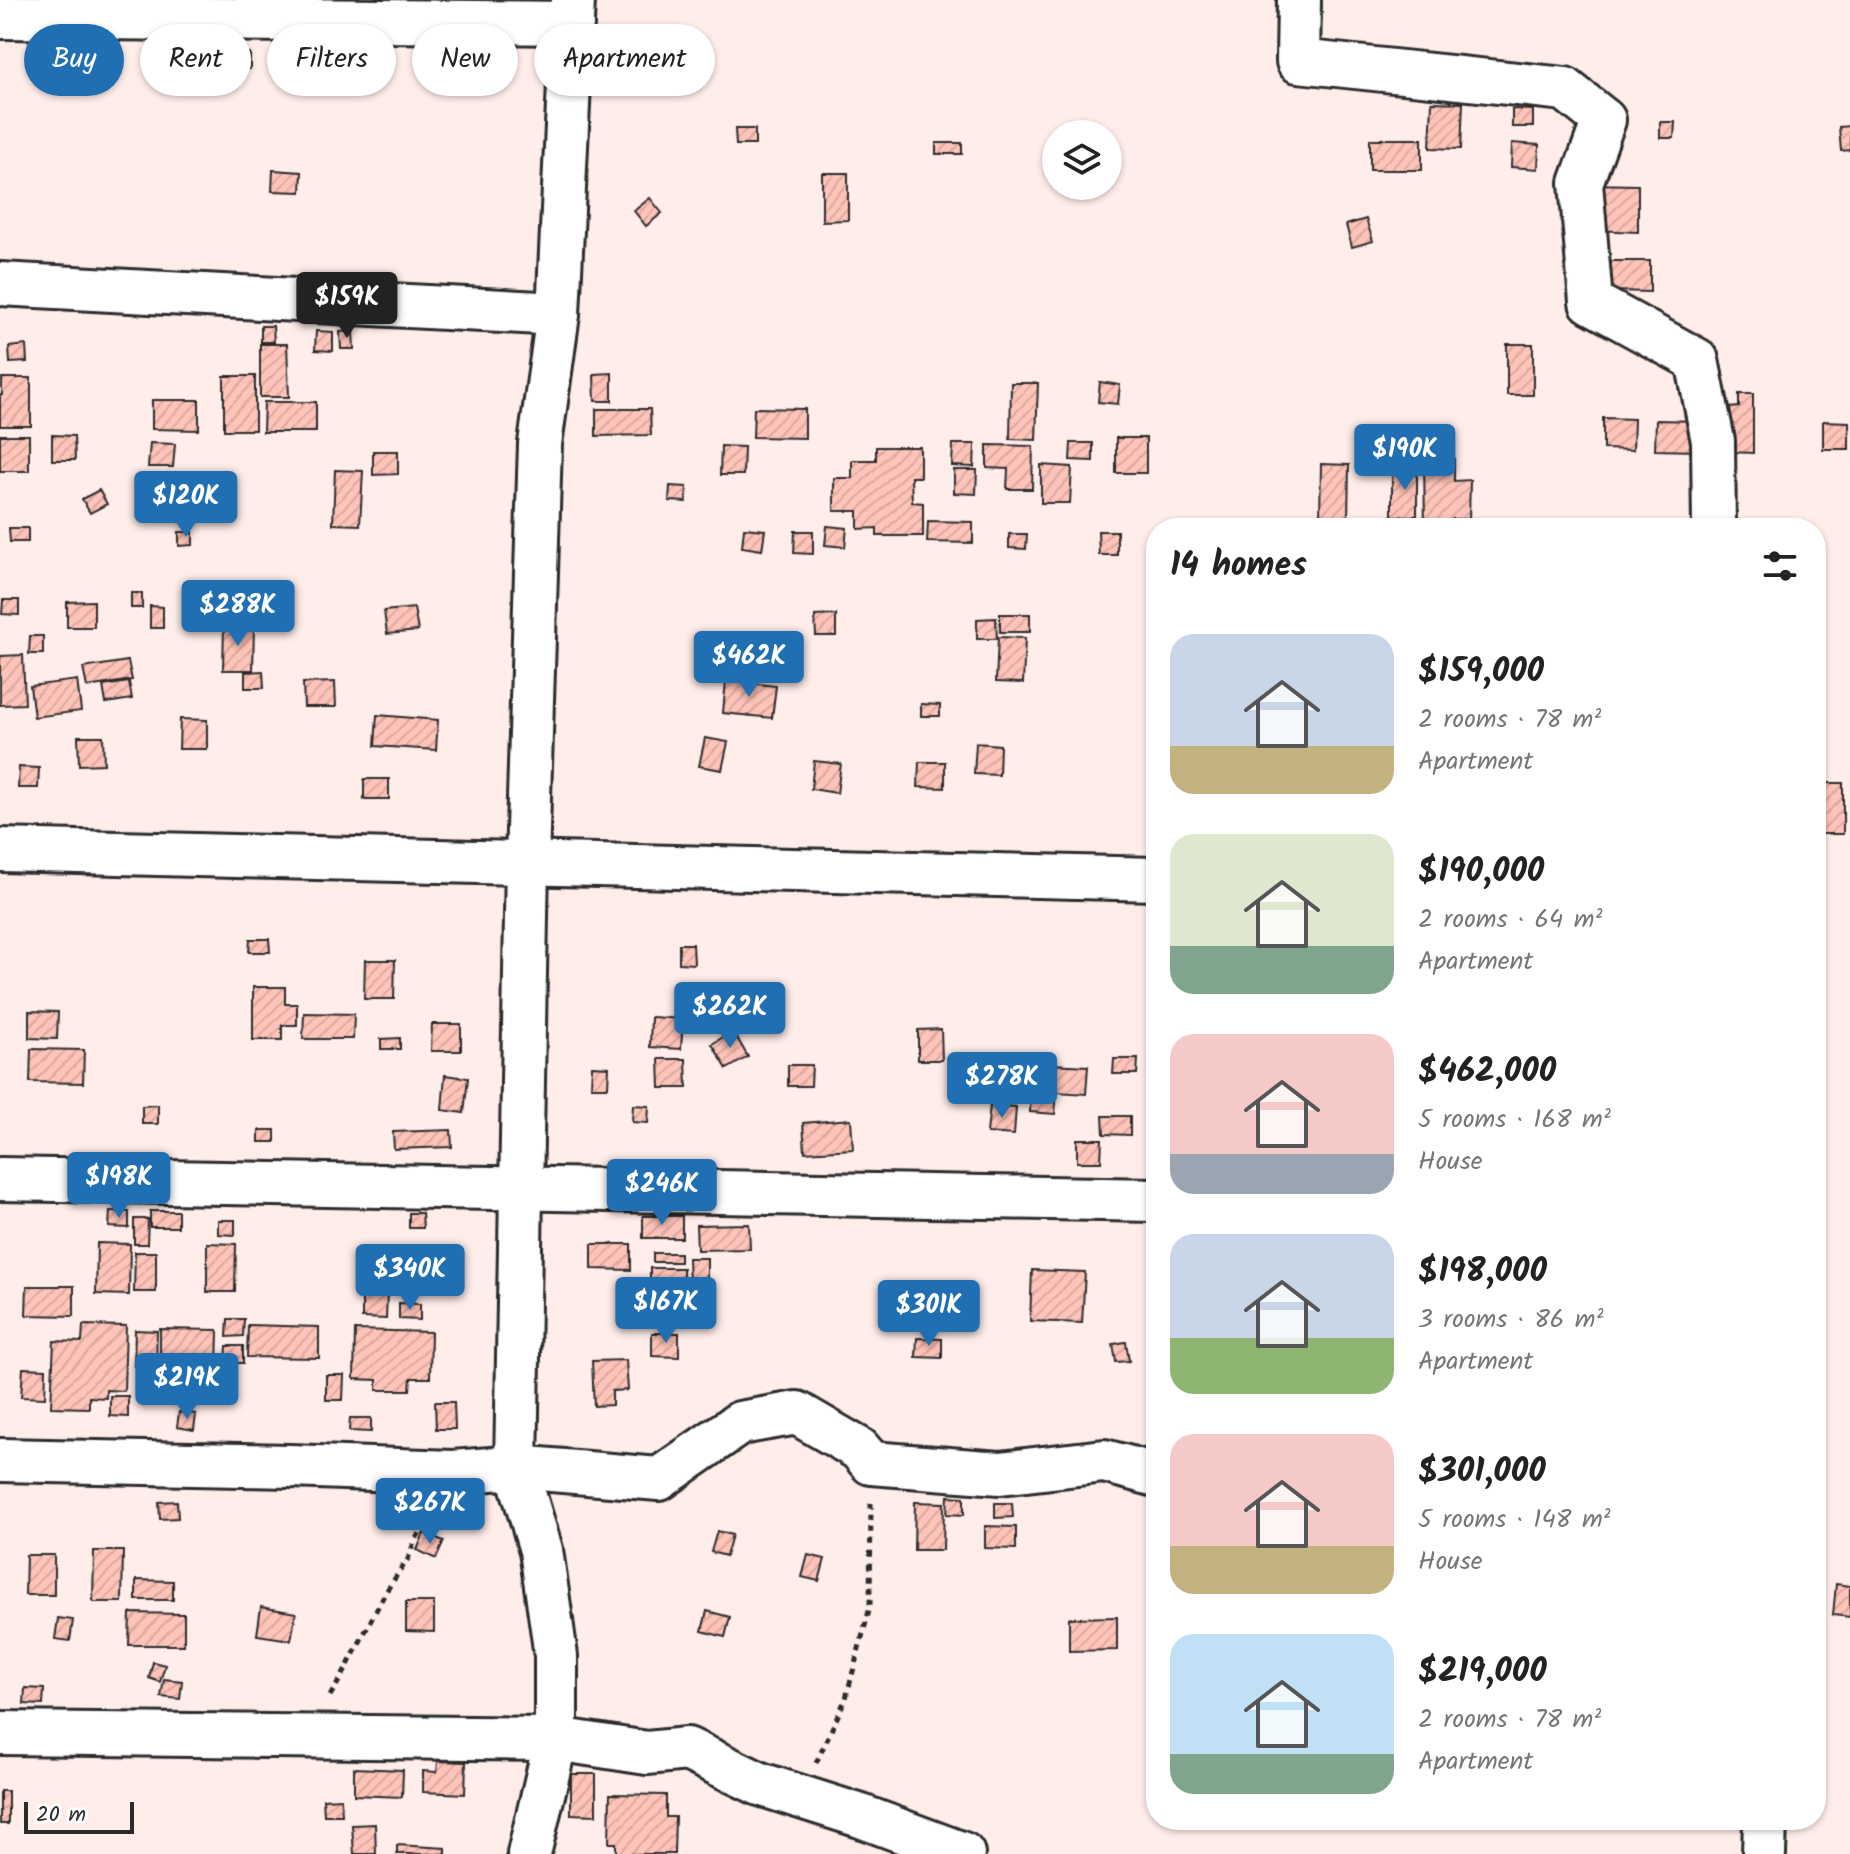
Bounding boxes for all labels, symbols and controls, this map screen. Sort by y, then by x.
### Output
chip: Buy [24,24,124,96]
chip: Rent [140,24,251,96]
chip: Filters [267,24,396,96]
chip: New [412,24,518,96]
chip: Apartment [534,24,715,96]
map controls [1042,120,1122,200]
button: layers [1042,120,1122,200]
pin: $159K [291,272,403,340]
text: $159K [314,277,380,319]
pin: $190K [1349,424,1461,492]
text: $190K [1372,429,1438,471]
pin: $120K [130,471,242,539]
text: $120K [152,476,220,518]
text: 14 homes [1170,539,1307,593]
icon: filters [1758,544,1802,588]
pin: $288K [182,580,294,648]
text: $288K [200,585,276,627]
pin: $462K [693,631,805,699]
text: $462K [712,636,786,678]
text: $159,000 [1418,645,1544,699]
icon: home [1234,666,1330,762]
text: 2 rooms · 78 m² [1418,699,1601,741]
text: Apartment [1418,741,1533,783]
text: $190,000 [1418,845,1544,899]
icon: home [1234,866,1330,962]
text: 2 rooms · 64 m² [1418,899,1602,941]
text: Apartment [1418,941,1533,983]
pin: $262K [674,982,786,1050]
text: $262K [692,987,768,1029]
text: $462,000 [1418,1045,1556,1099]
pin: $278K [946,1052,1058,1120]
text: $278K [965,1057,1039,1099]
icon: home [1234,1066,1330,1162]
text: 5 rooms · 168 m² [1418,1099,1611,1141]
text: House [1418,1141,1482,1183]
pin: $198K [63,1152,175,1220]
text: $198K [85,1157,153,1199]
pin: $246K [606,1159,718,1227]
text: $246K [625,1164,699,1206]
pin: $340K [354,1244,466,1312]
text: $198,000 [1418,1245,1547,1299]
text: $340K [374,1249,446,1291]
icon: home [1234,1266,1330,1362]
pin: $167K [610,1277,722,1345]
pin: $301K [873,1280,985,1348]
text: $167K [633,1282,699,1324]
text: $301K [896,1285,962,1327]
text: 3 rooms · 86 m² [1418,1299,1603,1341]
text: Apartment [1418,1341,1533,1383]
pin: $219K [131,1353,243,1421]
text: $219K [153,1358,221,1400]
text: $301,000 [1418,1445,1546,1499]
icon: home [1234,1466,1330,1562]
pin: $267K [374,1478,486,1546]
text: $267K [394,1483,466,1525]
text: 5 rooms · 148 m² [1418,1499,1611,1541]
text: House [1418,1541,1482,1583]
text: $219,000 [1418,1645,1547,1699]
icon: home [1234,1666,1330,1762]
text: 2 rooms · 78 m² [1418,1699,1601,1741]
text: Apartment [1418,1741,1533,1783]
scale bar [24,1798,134,1834]
text: 20 m [36,1798,86,1833]

